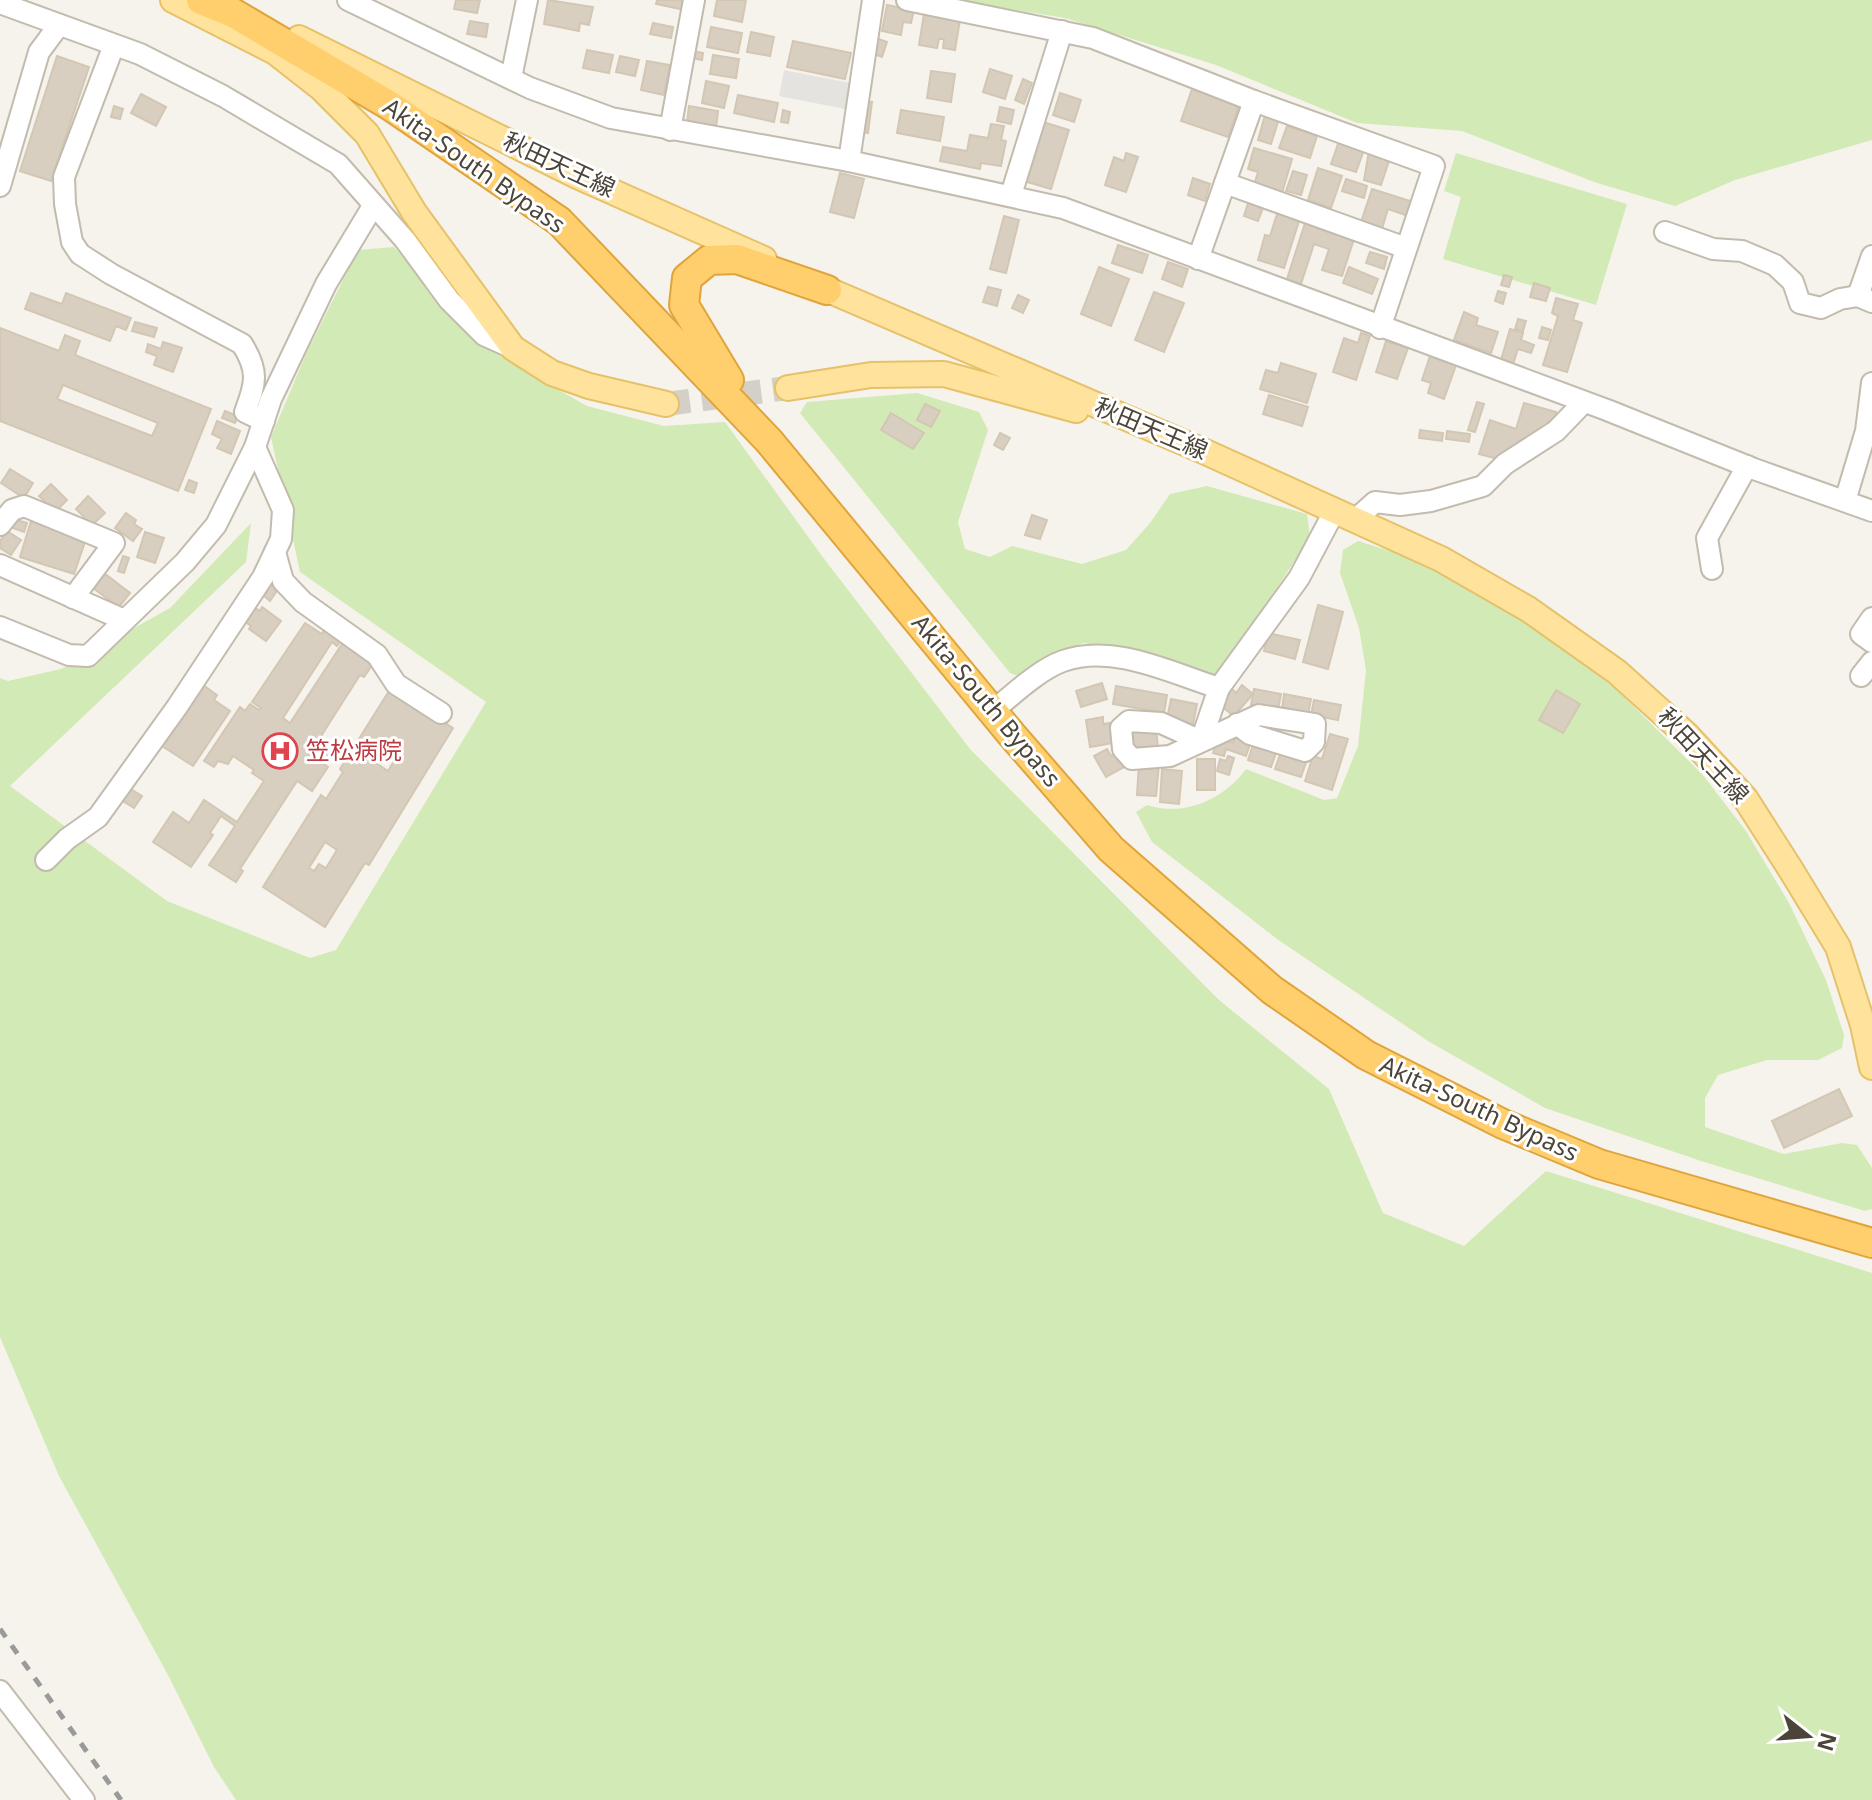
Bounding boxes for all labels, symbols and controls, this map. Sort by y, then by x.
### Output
street label: Akita-South Bypass [377,89,573,240]
street label: 秋田天王線 [498,123,621,204]
street label: 秋田天王線 [1090,389,1213,466]
street label: Akita-South Bypass [905,607,1069,793]
street label: 秋田天王線 [1651,700,1757,810]
hospital icon: 笠松病院 [261,732,299,770]
place label: 笠松病院 [306,733,402,766]
street label: Akita-South Bypass [1375,1047,1584,1168]
north arrow [1768,1696,1848,1776]
text: N [1811,1729,1845,1755]

